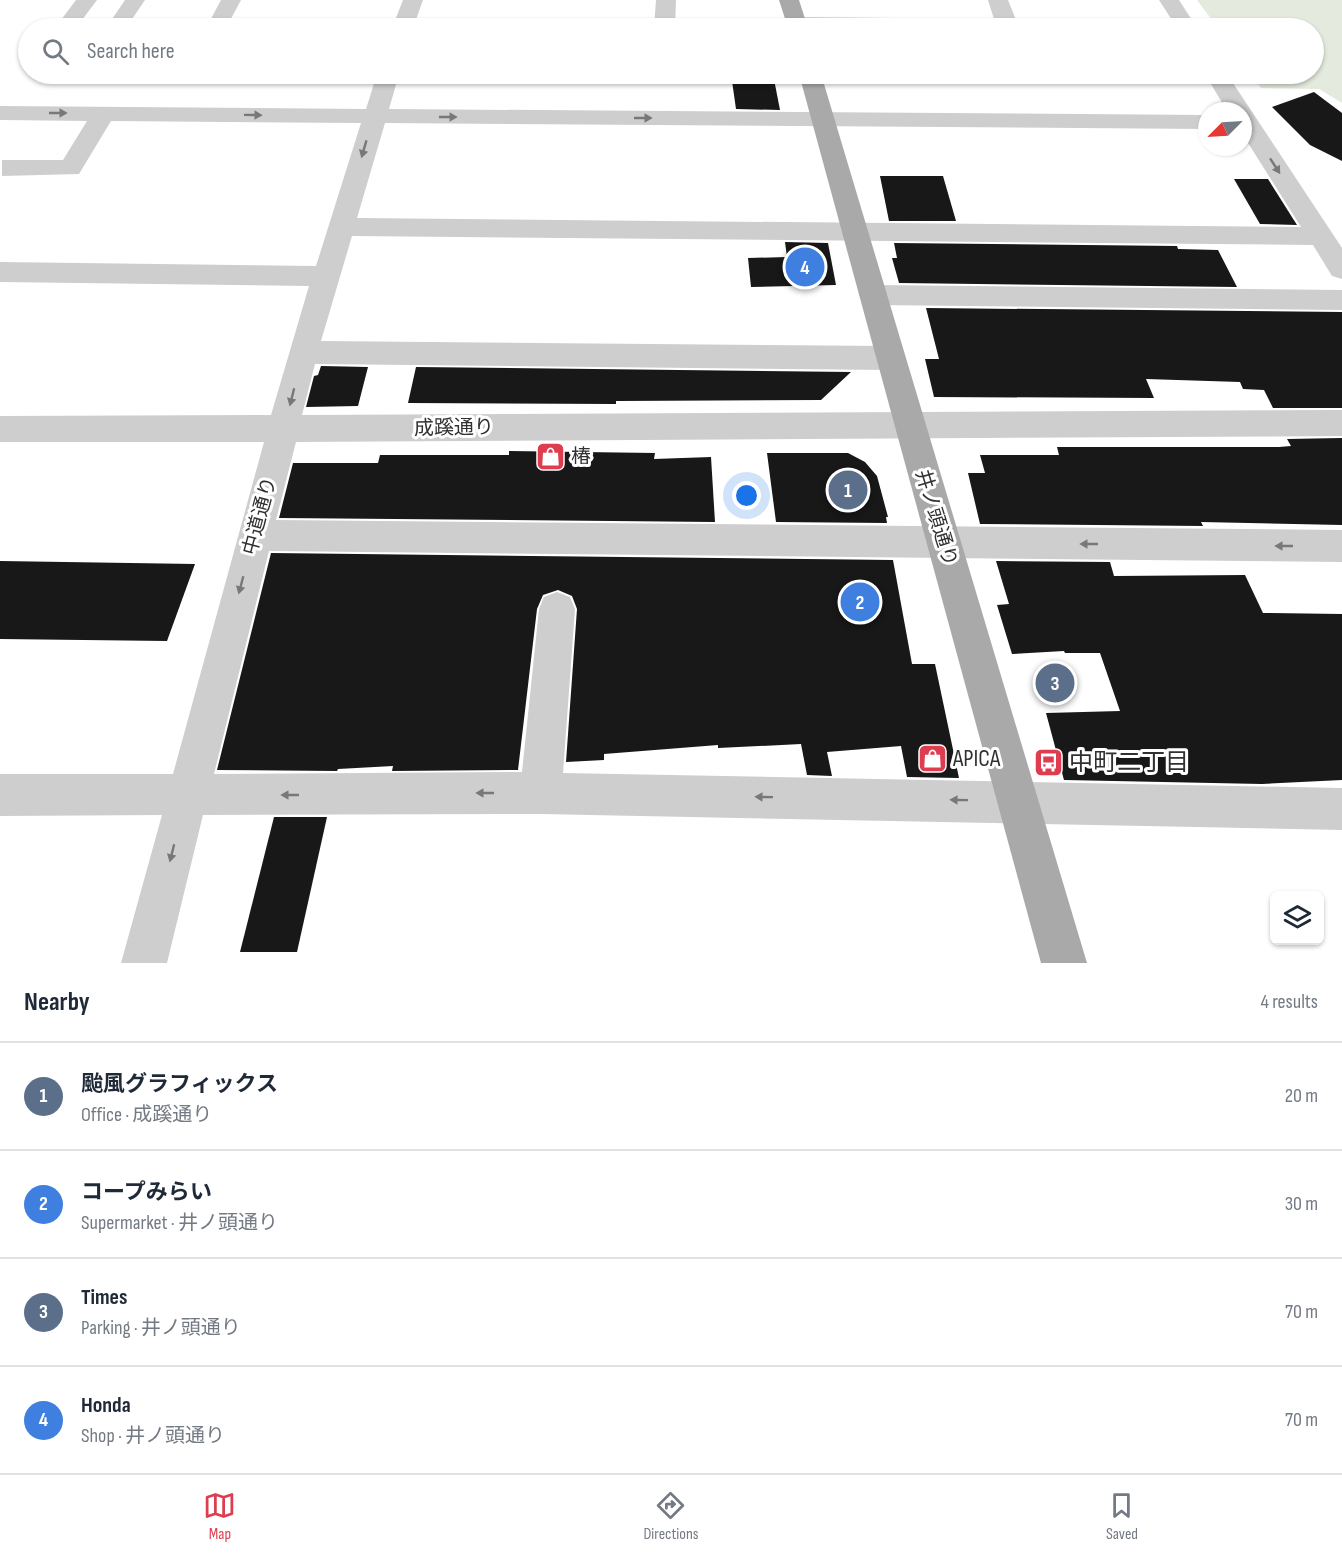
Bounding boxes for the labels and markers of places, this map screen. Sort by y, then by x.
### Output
pin: 4 [786,244,824,290]
shop icon: 椿 [534,441,566,473]
place label: 椿 [571,445,591,469]
pin: 1 [828,468,868,512]
pin: 2 [840,580,880,624]
pin: 3 [1036,660,1074,706]
shop icon: APICA [916,742,948,774]
place label: APICA [952,744,1001,773]
bus stop icon: 中町二丁目 [1032,746,1064,778]
place label: 中町二丁目 [1069,748,1189,777]

